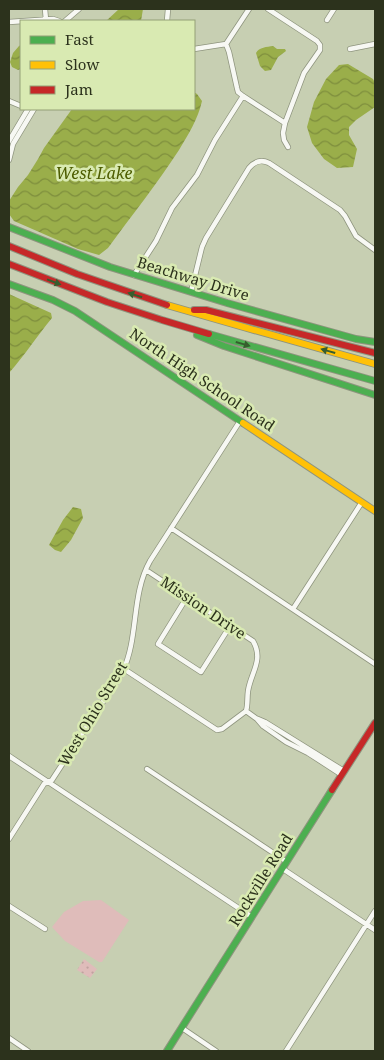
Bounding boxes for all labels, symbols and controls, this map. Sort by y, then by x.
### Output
legend [20,20,195,110]
text: Fast [65,29,94,49]
text: Slow [65,54,99,74]
text: Jam [64,79,93,99]
water label: West Lake [55,162,133,184]
street label: Beachway Drive [135,252,252,305]
one-way arrow [47,278,62,286]
one-way arrow [128,290,143,298]
street label: North High School Road [126,323,279,435]
one-way arrow [235,340,250,348]
one-way arrow [321,347,336,355]
street label: Mission Drive [157,571,250,643]
street label: West Ohio Street [53,657,131,769]
street label: Rockville Road [224,829,297,930]

